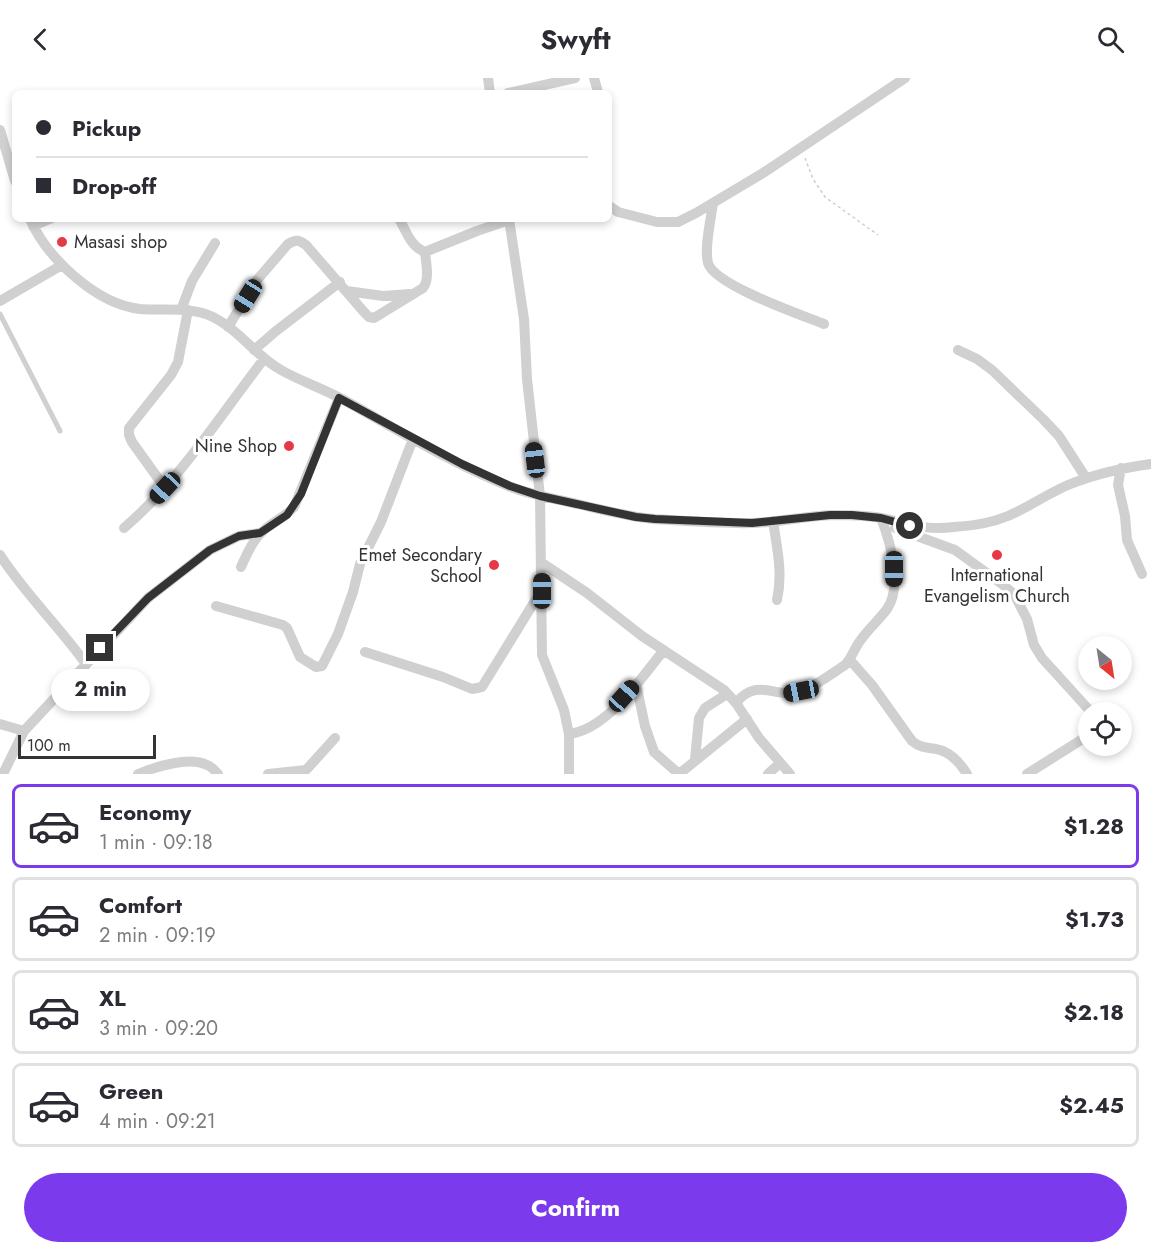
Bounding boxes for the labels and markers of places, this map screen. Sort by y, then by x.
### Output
place label: Masasi shop [74,229,167,255]
marker: Masasi shop [55,235,69,249]
place label: Nine Shop [195,433,277,459]
marker: Nine Shop [282,439,296,453]
place label: Emet Secondary School [359,542,482,589]
marker: International Evangelism Church [990,548,1004,562]
marker: Emet Secondary School [487,558,501,572]
place label: International Evangelism Church [924,562,1070,609]

